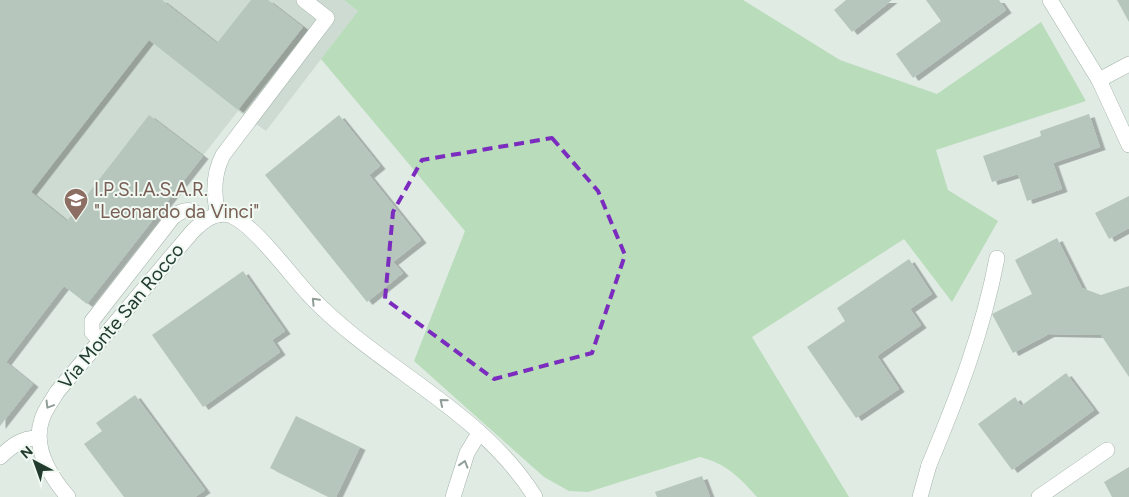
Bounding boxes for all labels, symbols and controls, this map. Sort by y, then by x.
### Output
place label: I.P.S.I.A.S.A.R. "Leonardo da Vinci" [94,178,259,223]
school or university icon: I.P.S.I.A.S.A.R. "Leonardo da Vinci" [63,187,89,221]
street label: Via Monte San Rocco [53,239,189,393]
one-way arrow [312,298,321,307]
one-way arrow [439,398,448,407]
one-way arrow [46,400,56,409]
north arrow [10,437,60,487]
text: N [17,443,36,463]
one-way arrow [458,460,468,469]

